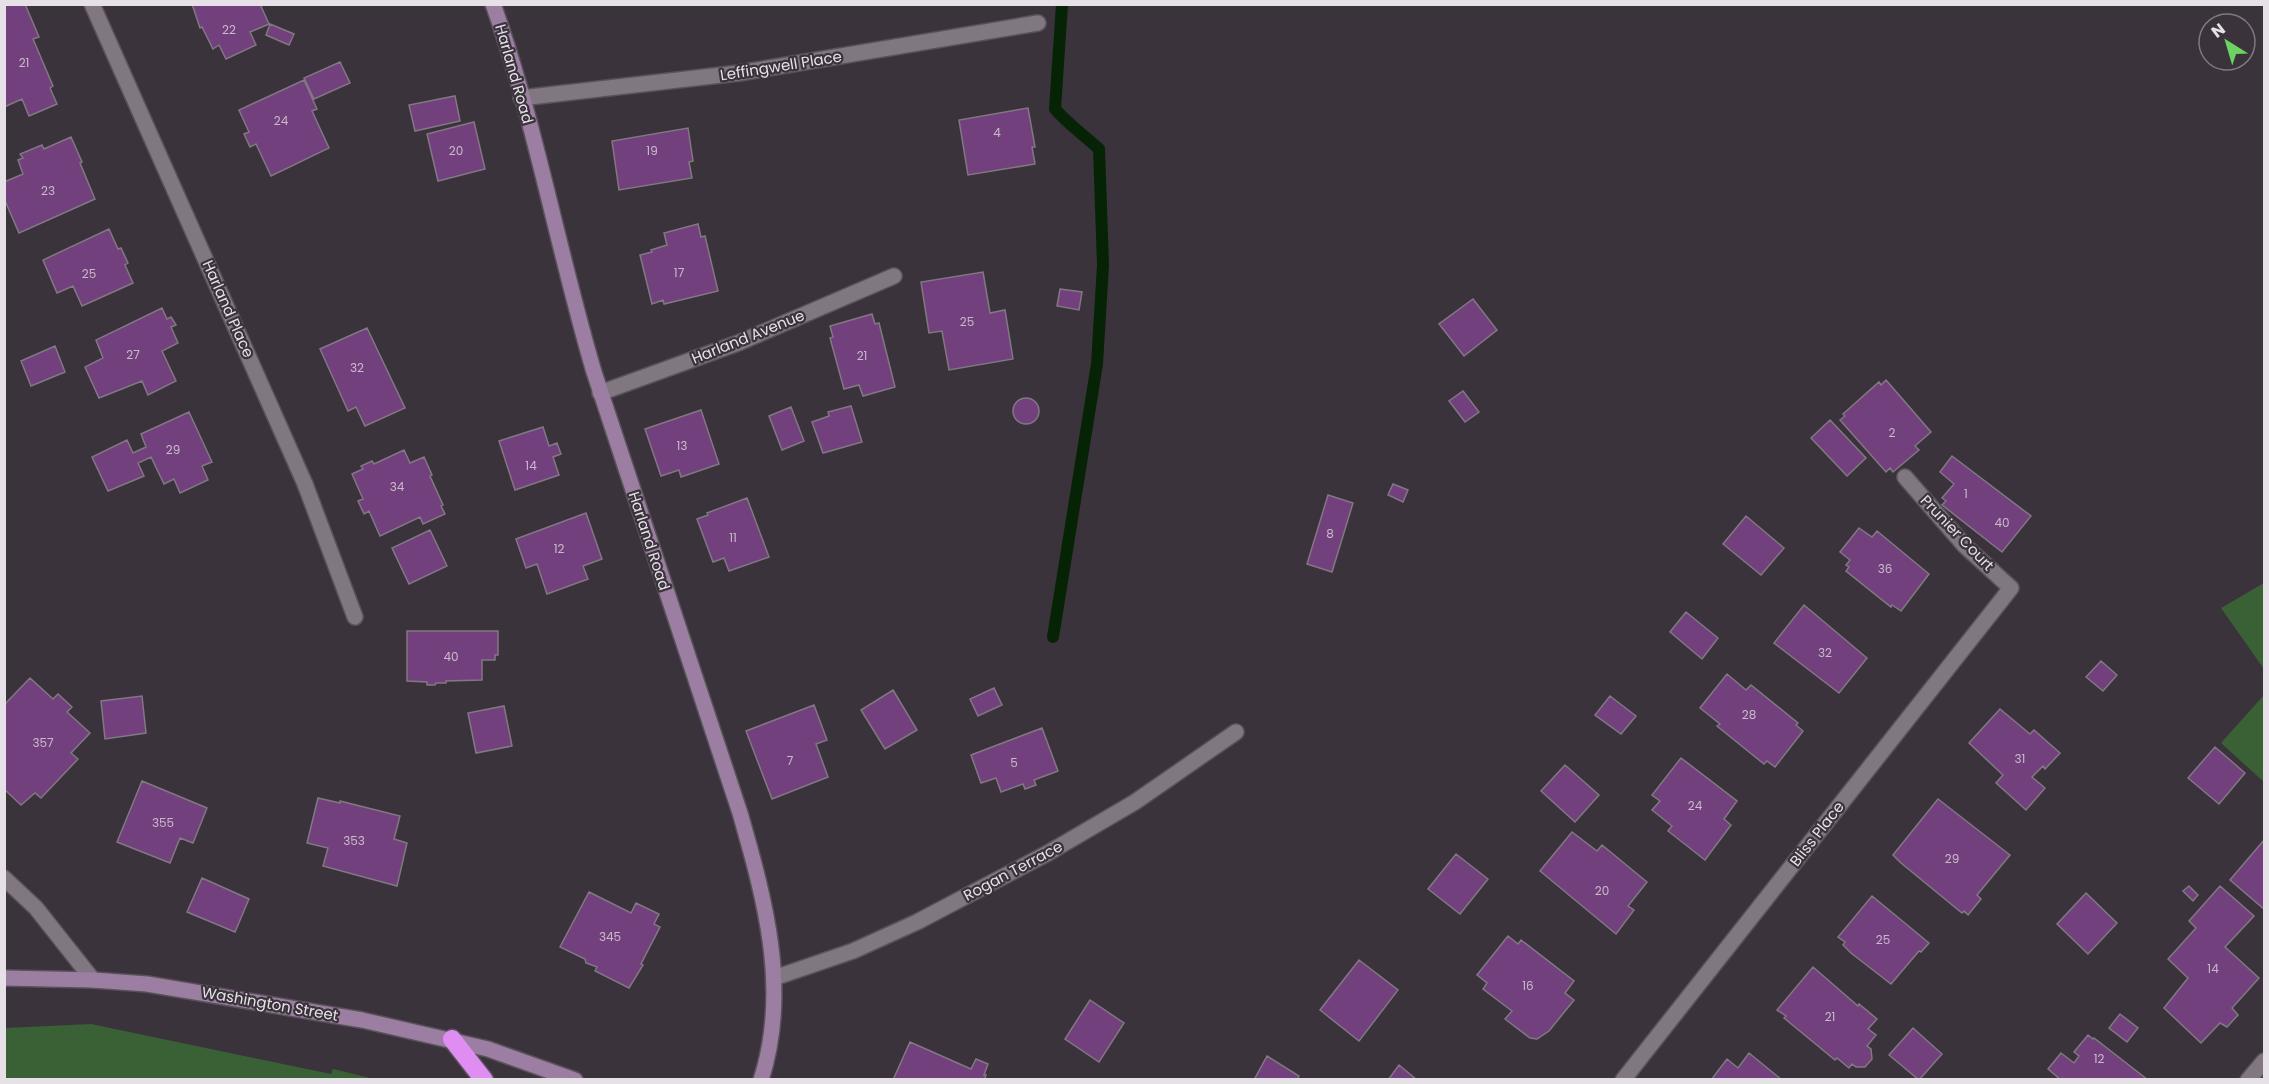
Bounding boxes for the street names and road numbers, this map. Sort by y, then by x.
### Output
street label: Harland Road [490,22,539,126]
street label: Leffingwell Place [719,46,843,85]
street label: Harland Place [198,257,259,361]
street label: Harland Avenue [688,304,807,369]
street label: Harland Road [624,489,675,593]
street label: Prunier Court [1916,490,1999,575]
street label: Bliss Place [1785,797,1849,871]
street label: Rogan Terrace [959,836,1066,906]
street label: Washington Street [200,981,340,1026]

